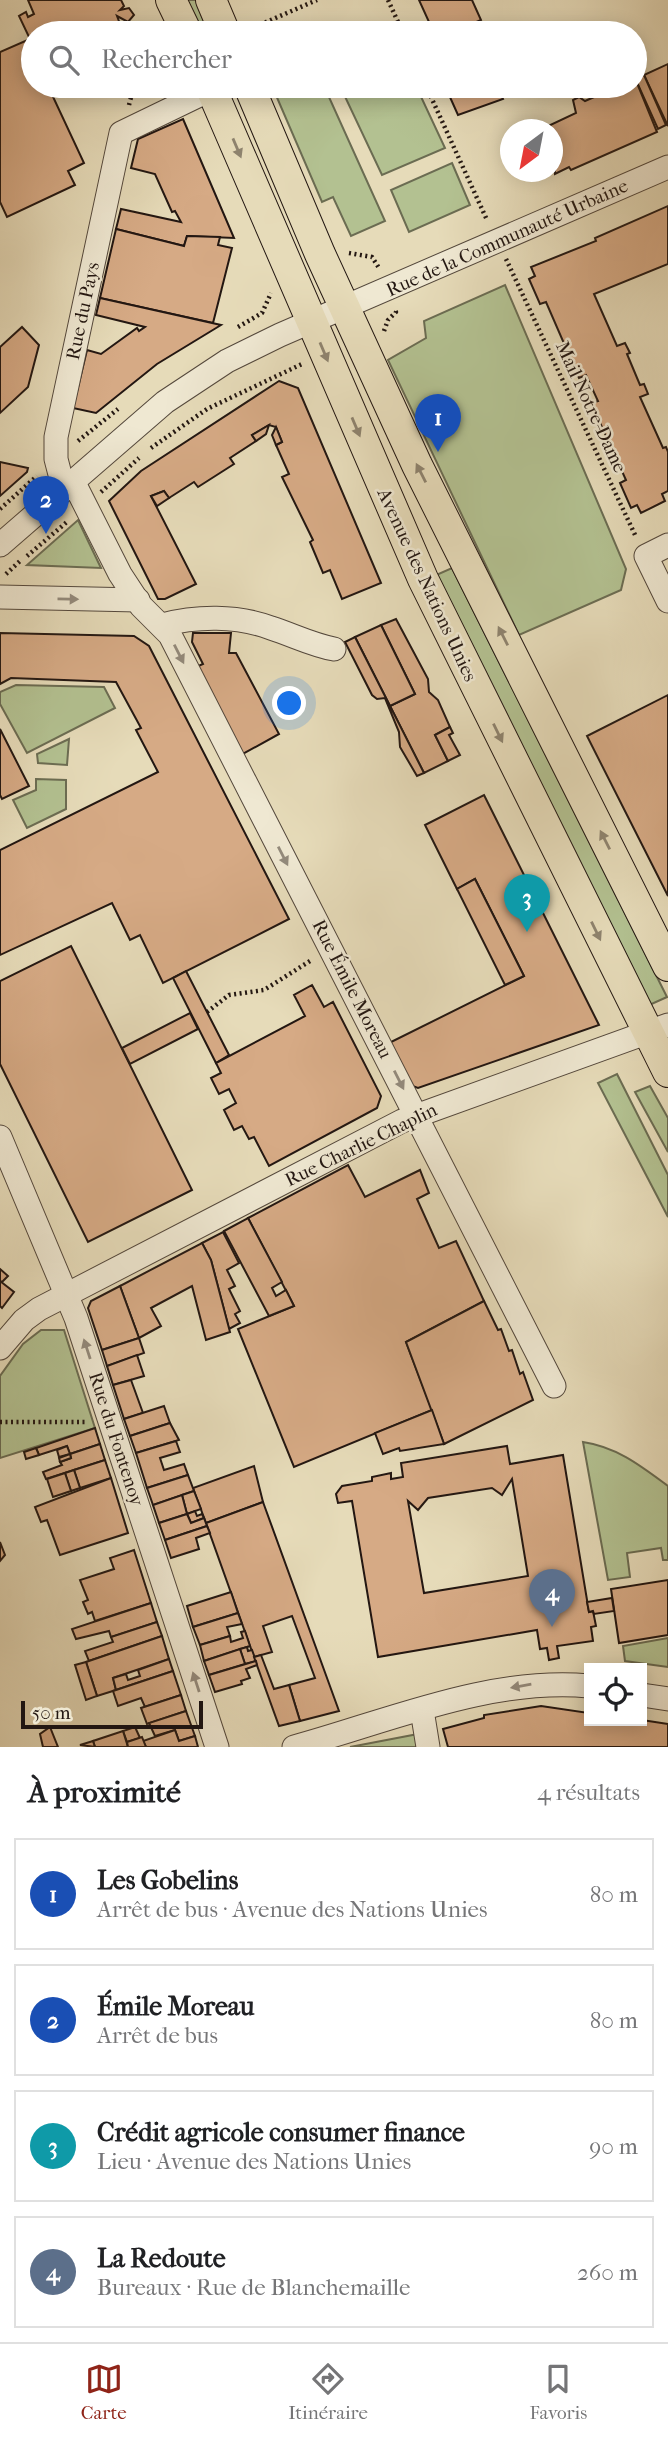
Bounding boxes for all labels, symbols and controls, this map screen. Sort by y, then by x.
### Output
search box [21,21,647,98]
icon: search [45,41,83,79]
text: Rechercher [101,44,232,75]
north arrow [500,119,563,182]
one-way arrow [232,138,243,159]
street label: Rue de la Communauté Urbaine [383,175,631,301]
street label: Rue du Pays [62,260,104,362]
street label: Mail Notre-Dame [551,338,631,476]
one-way arrow [319,342,330,363]
pin: 1 [415,394,461,452]
one-way arrow [351,417,362,438]
one-way arrow [416,463,427,483]
pin: 2 [23,476,69,534]
street label: Avenue des Nations Unies [372,484,481,685]
one-way arrow [57,593,79,604]
one-way arrow [497,626,508,646]
one-way arrow [173,644,185,664]
your location [272,686,306,720]
one-way arrow [492,723,504,743]
one-way arrow [600,830,611,850]
one-way arrow [277,846,288,866]
pin: 3 [504,874,550,932]
street label: Rue Émile Moreau [308,916,397,1062]
one-way arrow [590,921,601,941]
one-way arrow [393,1070,404,1090]
street label: Rue Charlie Chaplin [281,1099,441,1191]
one-way arrow [81,1339,92,1360]
street label: Rue du Fontenoy [84,1369,148,1510]
pin: 4 [529,1569,575,1627]
map controls [584,1663,647,1726]
button: locate [584,1663,647,1726]
one-way arrow [190,1671,200,1692]
one-way arrow [510,1681,532,1692]
scale bar [21,1698,203,1730]
text: 50 m [32,1702,71,1724]
text: À proximité [28,1775,181,1810]
text: 4 résultats [537,1779,640,1806]
text: Les Gobelins [97,1865,238,1896]
text: 1 [49,1881,57,1908]
text: 80 m [590,1881,638,1908]
text: Arrêt de bus · Avenue des Nations Unies [97,1896,487,1923]
text: Émile Moreau [97,1991,254,2022]
text: 2 [47,2007,59,2034]
text: 80 m [590,2007,638,2034]
text: Arrêt de bus [97,2022,218,2049]
text: Crédit agricole consumer finance [97,2117,465,2148]
text: 3 [48,2133,58,2160]
text: 90 m [589,2133,638,2160]
text: Lieu · Avenue des Nations Unies [97,2148,411,2175]
text: La Redoute [97,2243,226,2274]
text: 4 [46,2259,60,2286]
text: 260 m [577,2259,638,2286]
text: Bureaux · Rue de Blanchemaille [97,2274,410,2301]
tab: Carte [81,2360,127,2424]
tab: Itinéraire [288,2360,368,2424]
tab: Favoris [529,2360,587,2424]

